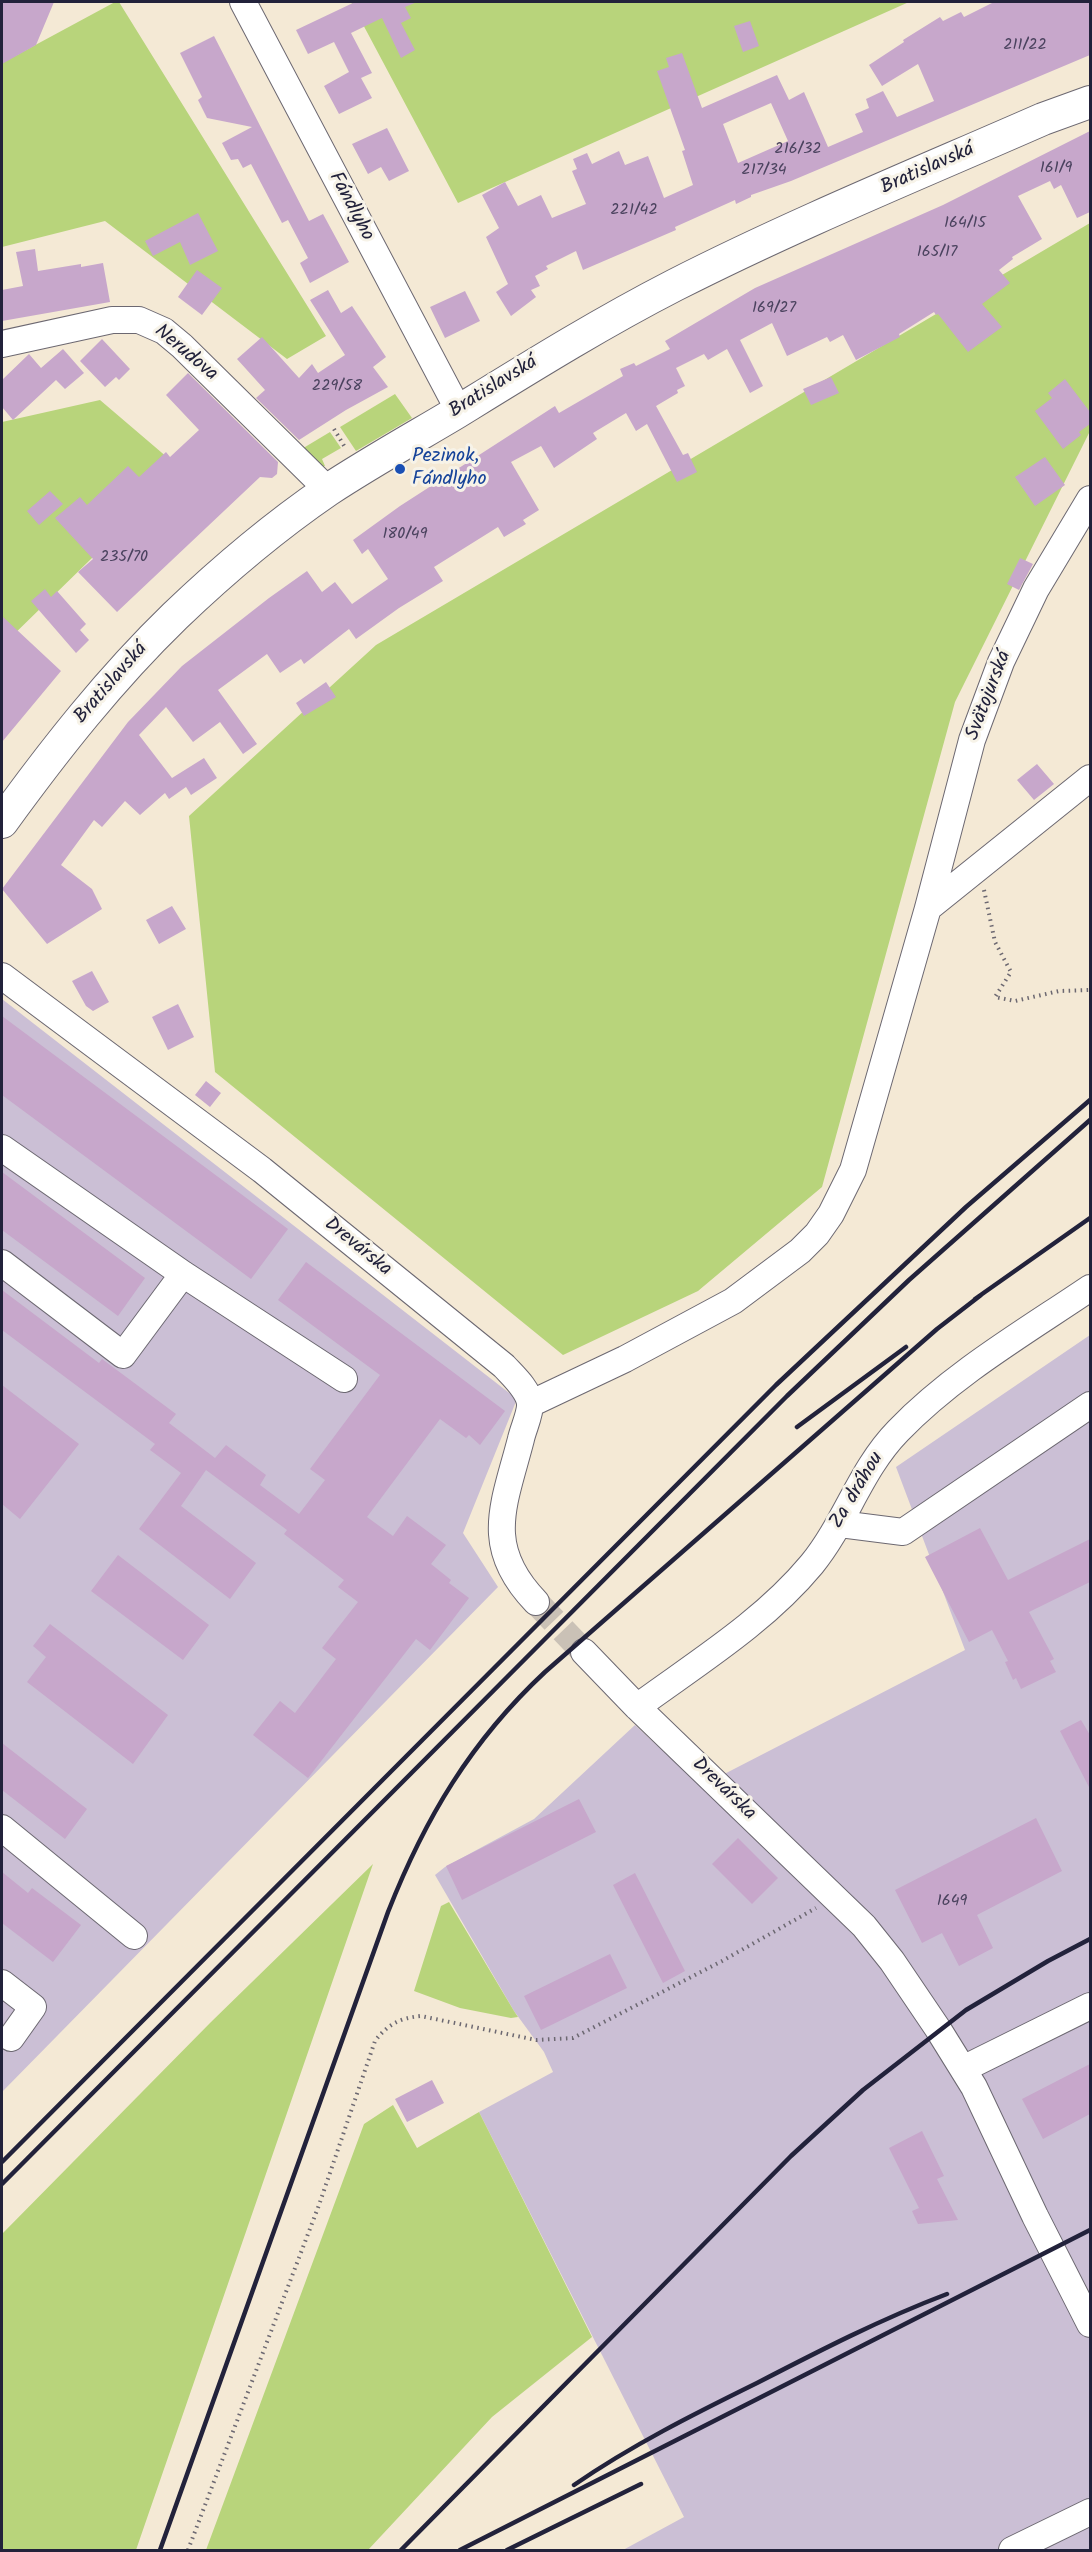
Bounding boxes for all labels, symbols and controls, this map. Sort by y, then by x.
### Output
house number: 211/22 [1003,36,1047,56]
street label: Bratislavská [878,139,978,201]
house number: 216/32 [774,140,822,160]
house number: 161/9 [1040,159,1072,179]
house number: 217/34 [741,161,787,181]
street label: Fándlyho [322,168,378,246]
house number: 221/42 [610,201,658,221]
house number: 164/15 [944,214,986,234]
house number: 165/17 [917,243,957,263]
house number: 169/27 [752,299,796,319]
street label: Nerudova [148,320,222,388]
street label: Bratislavská [445,351,543,425]
house number: 229/58 [312,377,362,397]
place label: Pezinok, Fándlyho [412,446,487,493]
marker: Pezinok, Fándlyho [393,462,407,476]
house number: 180/49 [383,525,427,545]
house number: 235/70 [100,548,148,568]
street label: Bratislavská [70,638,154,730]
street label: Svätojurská [962,648,1018,744]
street label: Drevárska [318,1213,396,1283]
street label: Za dráhou [826,1448,890,1534]
street label: Drevárska [686,1753,760,1827]
house number: 1649 [937,1892,967,1912]

